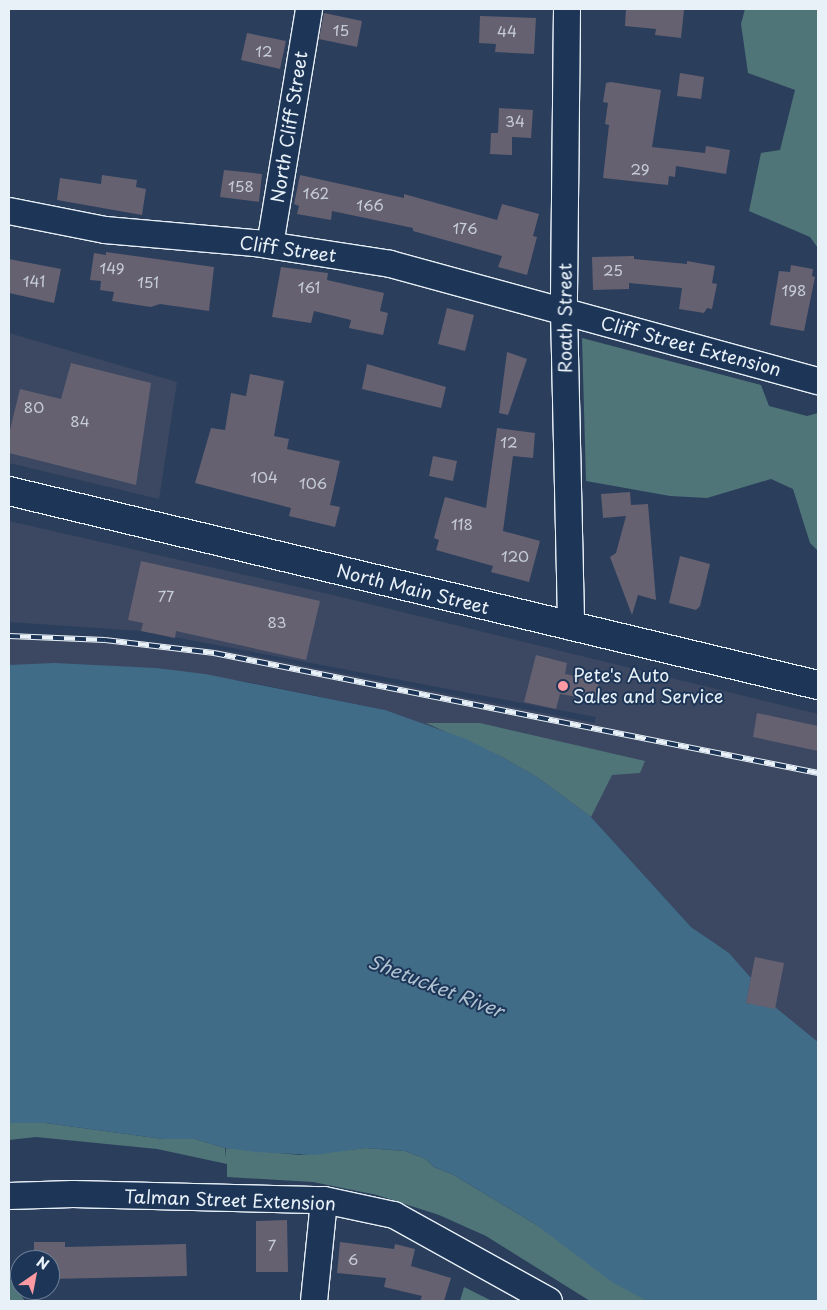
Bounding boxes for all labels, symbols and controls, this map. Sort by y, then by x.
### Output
house number: 15 [333,21,349,39]
house number: 44 [497,22,517,40]
house number: 12 [255,42,273,60]
street label: North Cliff Street [266,49,312,205]
house number: 34 [505,112,525,130]
house number: 29 [630,160,650,178]
house number: 158 [228,177,254,195]
house number: 162 [303,184,329,202]
house number: 166 [356,196,384,214]
house number: 176 [452,219,478,237]
street label: Cliff Street [238,232,338,266]
house number: 149 [99,259,125,277]
house number: 25 [603,261,623,279]
street label: Roath Street [554,263,576,373]
house number: 141 [23,272,45,290]
house number: 151 [137,273,159,291]
house number: 161 [298,278,320,296]
house number: 198 [782,281,806,299]
street label: Cliff Street Extension [598,311,784,381]
house number: 80 [24,398,44,416]
house number: 84 [70,412,90,430]
house number: 12 [500,433,518,451]
house number: 104 [250,468,278,486]
house number: 106 [299,474,327,492]
house number: 118 [451,515,473,533]
house number: 120 [501,547,529,565]
street label: North Main Street [333,559,493,619]
house number: 77 [158,587,174,605]
house number: 83 [267,613,287,631]
place label: Pete's Auto Sales and Service [573,665,724,708]
marker: Pete's Auto Sales and Service [557,680,569,692]
water label: Shetucket River [364,949,508,1023]
street label: Talman Street Extension [123,1185,337,1215]
house number: 7 [268,1236,276,1254]
north arrow [10,1250,60,1300]
house number: 6 [348,1250,358,1268]
text: N [33,1251,53,1275]

